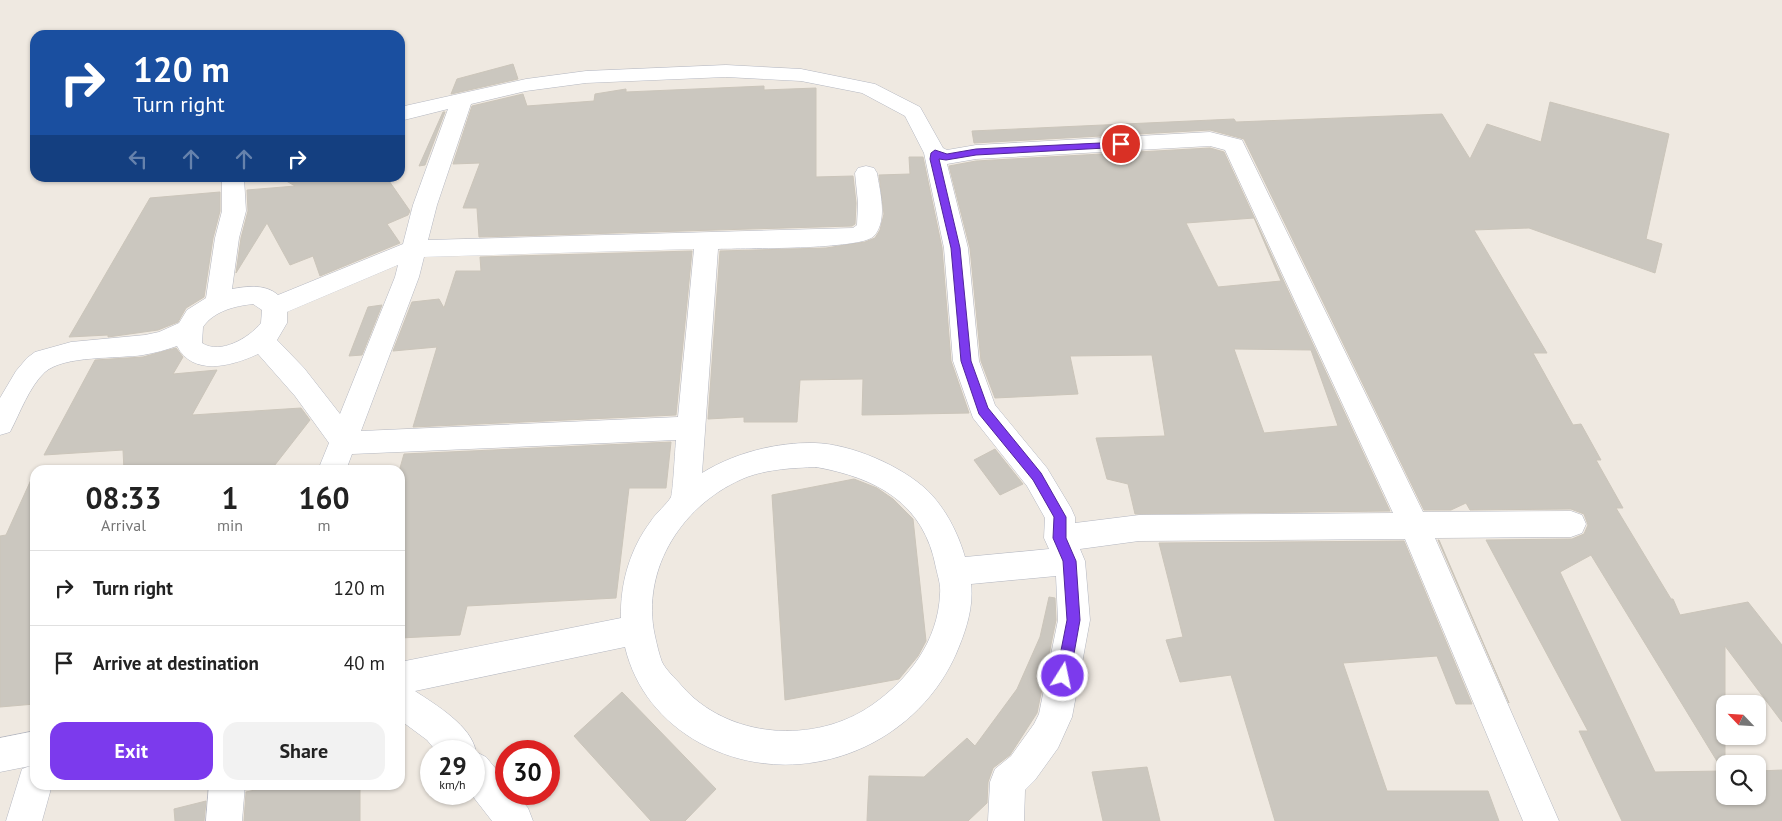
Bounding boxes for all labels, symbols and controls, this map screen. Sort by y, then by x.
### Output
text: 120 m [133,46,230,92]
icon: right [50,50,115,115]
text: Turn right [133,90,225,118]
pin [1100,123,1142,165]
icon: arrive [1107,130,1135,158]
icon: left [124,145,152,173]
icon: ahead [177,145,205,173]
icon: ahead [230,145,258,173]
icon: right [283,145,311,173]
text: 08:33 [85,478,162,517]
text: 1 [222,478,239,517]
text: 160 [298,478,350,517]
text: Arrival [101,515,146,535]
text: min [217,515,243,535]
text: m [318,515,331,535]
icon: right [50,574,78,602]
text: Turn right [93,576,173,600]
text: 120 m [333,576,385,600]
icon: arrive [50,649,78,677]
position arrow [1036,649,1088,701]
text: Arrive at destination [93,651,259,675]
text: 40 m [344,651,385,675]
north arrow [1716,695,1766,745]
map controls [1716,695,1766,805]
button: Exit [50,722,213,780]
button: Share [223,722,385,780]
speed limit sign: 30 [495,740,560,805]
text: 29 [438,750,467,782]
button: search [1716,755,1766,805]
text: km/h [439,777,466,792]

